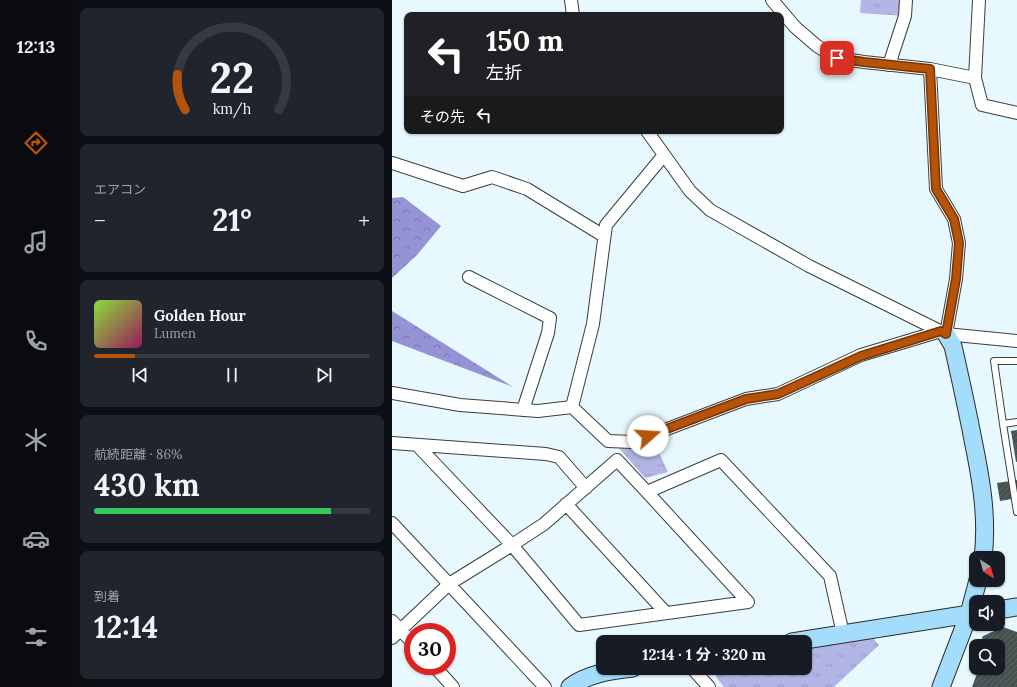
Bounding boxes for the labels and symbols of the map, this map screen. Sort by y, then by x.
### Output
pin [820,41,854,75]
position arrow [627,415,669,457]
north arrow [969,551,1005,587]
speed limit sign: 30 [404,623,456,675]

